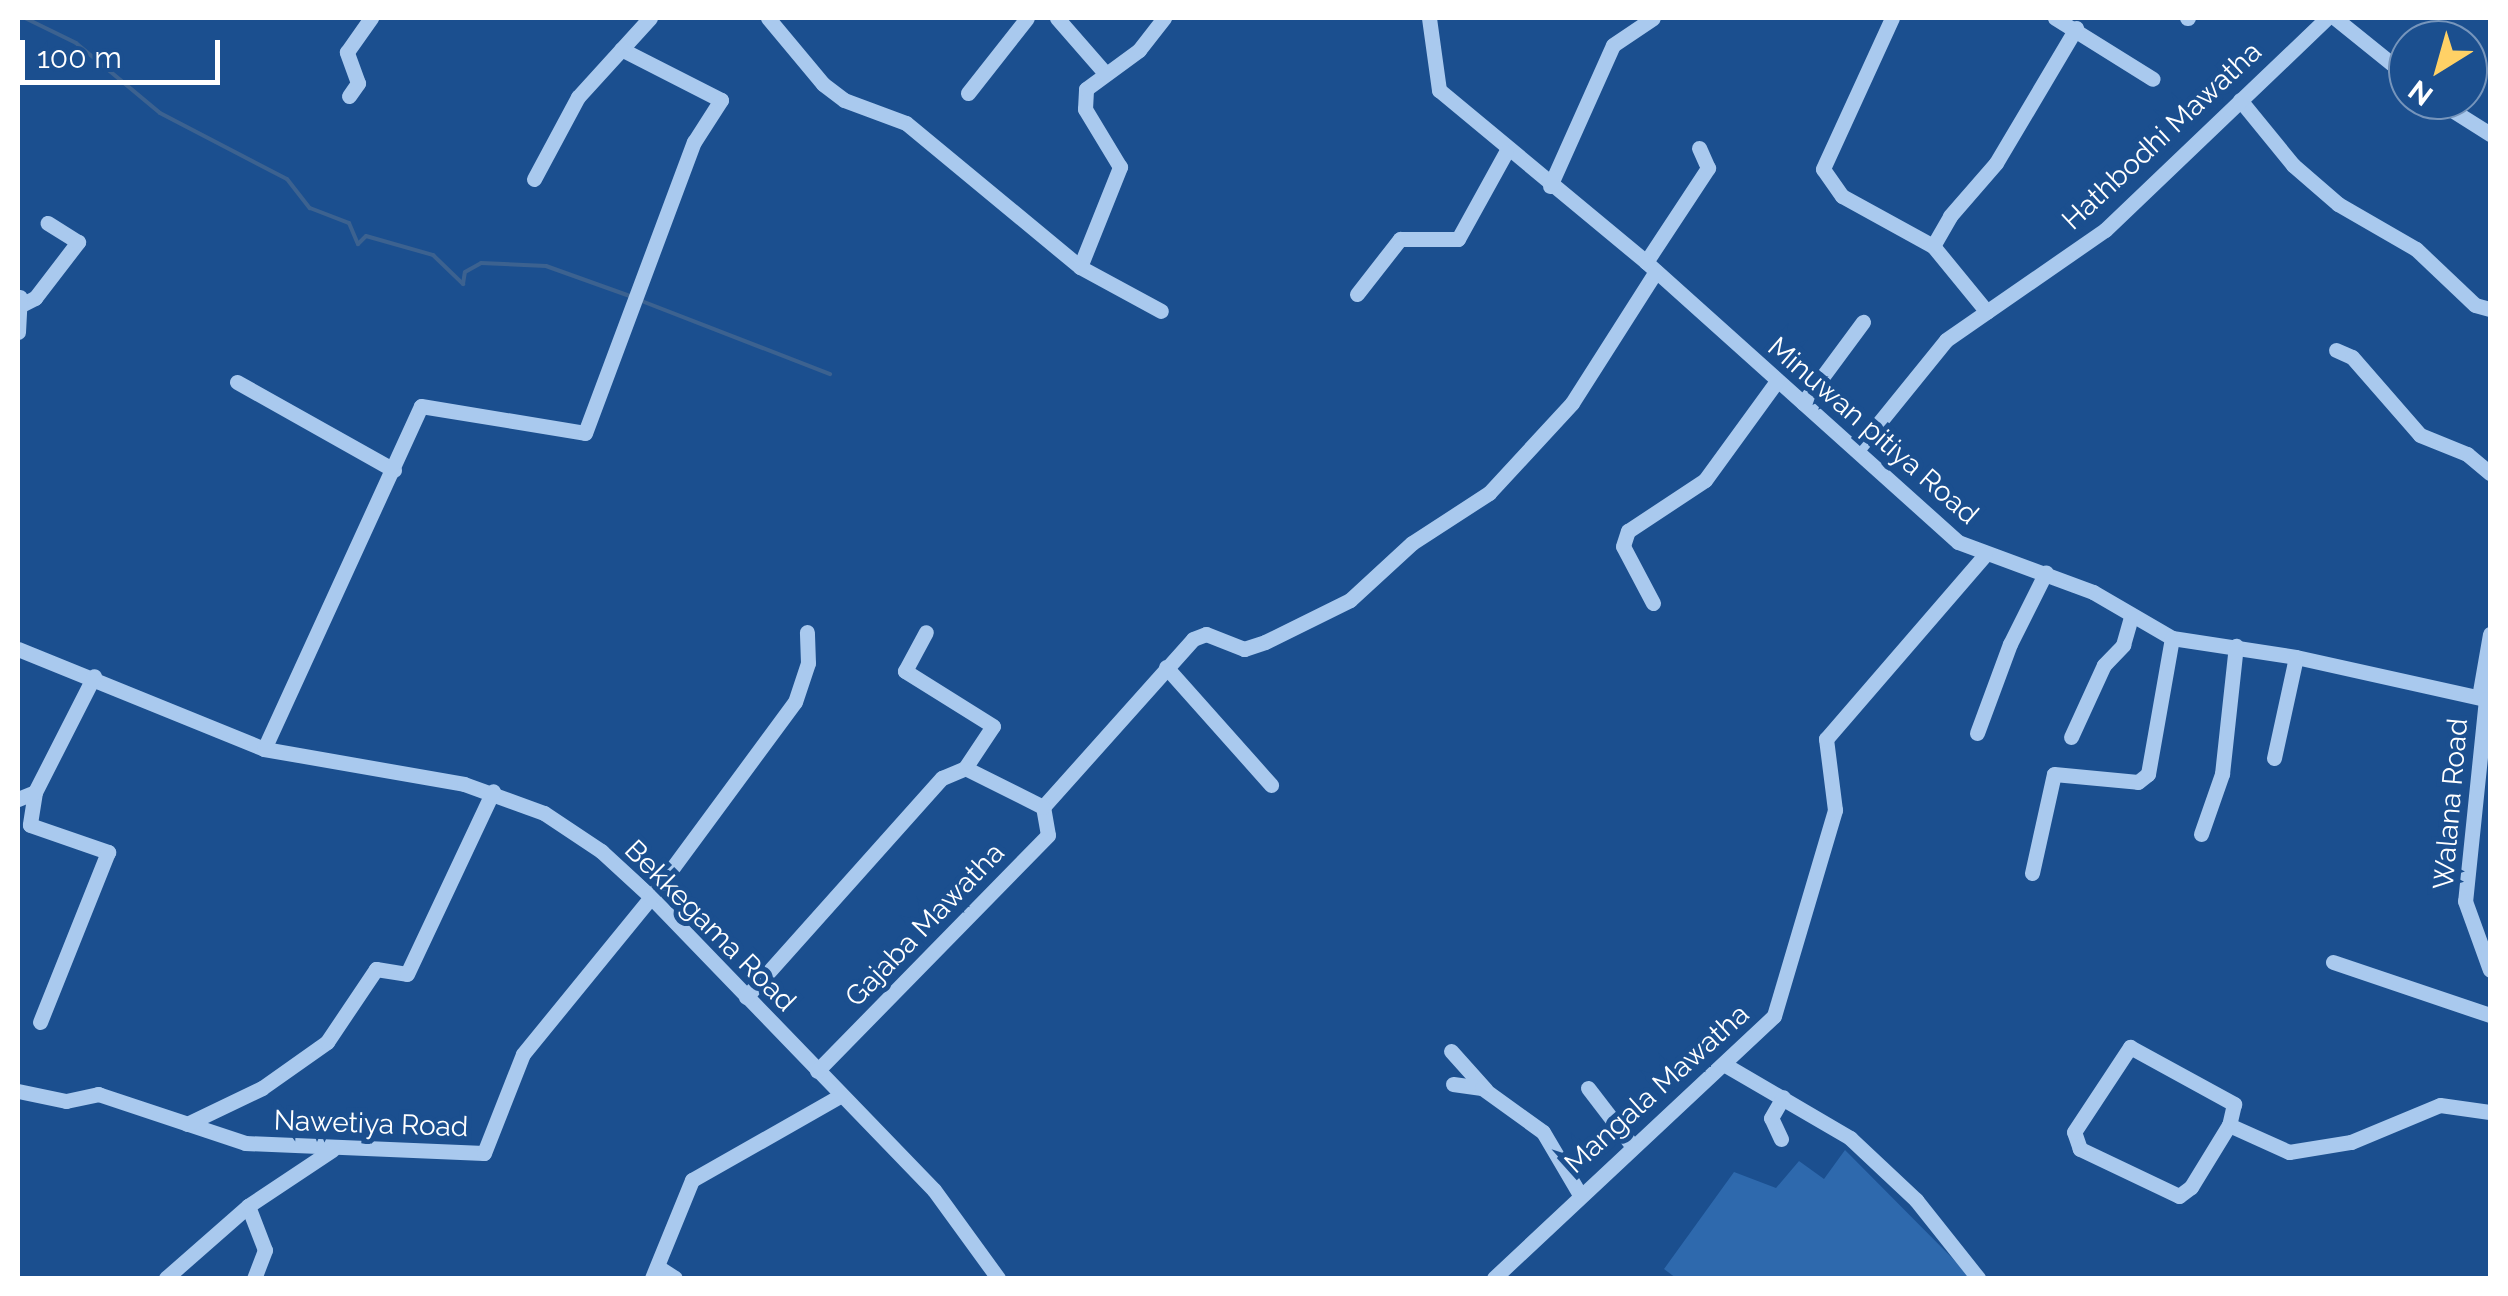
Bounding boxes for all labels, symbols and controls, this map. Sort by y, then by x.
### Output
scale bar [25,20,225,82]
north arrow [2388,20,2488,120]
street label: Hathbodhi Mawatha [2055,35,2269,237]
text: 100 m [37,40,122,75]
text: N [2402,73,2439,112]
street label: Minuwan pitiya Road [1761,330,1985,532]
street label: Walana Road [2427,717,2475,891]
street label: Bekkegama Road [617,833,803,1019]
street label: Gajaba Mawatha [838,836,1012,1014]
street label: Mangala Mawatha [1558,997,1756,1181]
street label: Nawetiya Road [273,1104,469,1144]

